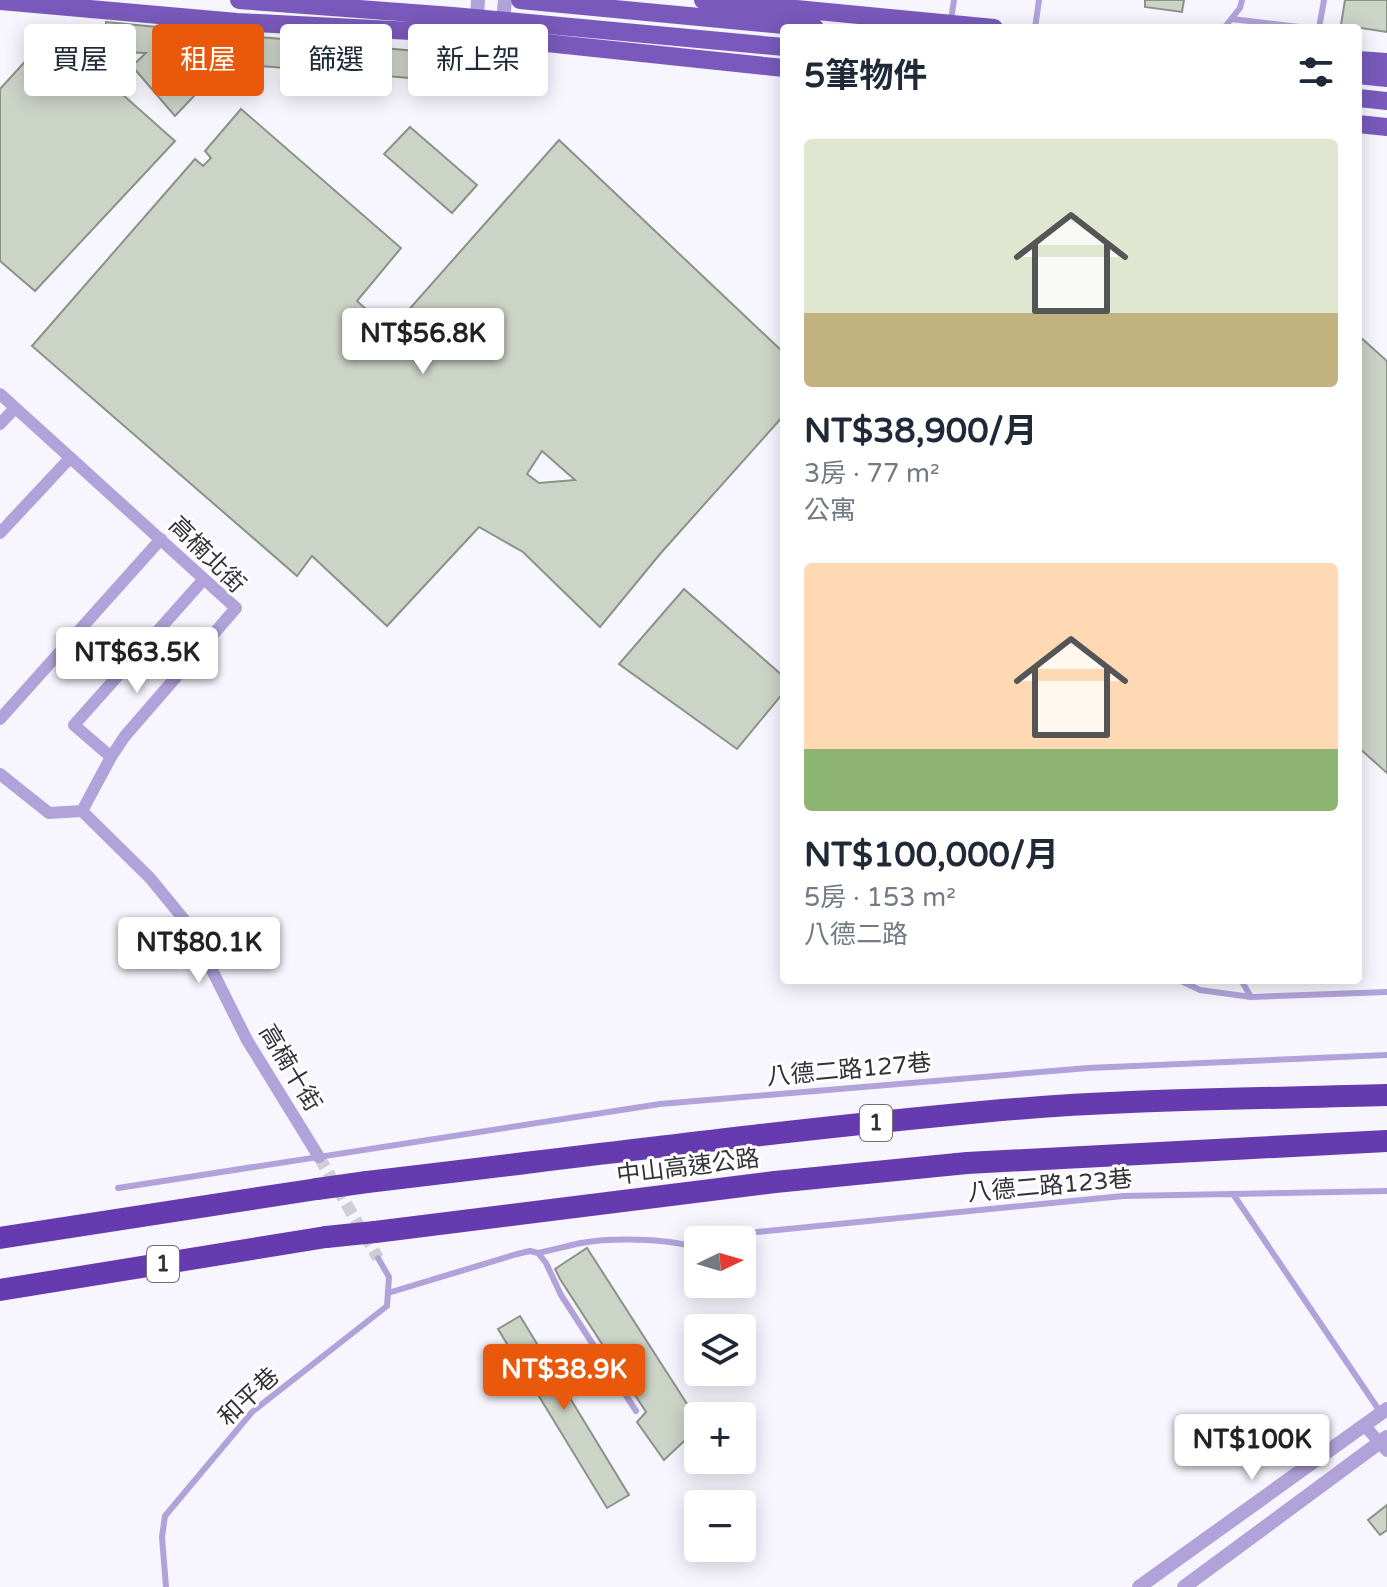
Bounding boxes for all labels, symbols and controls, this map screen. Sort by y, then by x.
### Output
chip: 買屋 [24,24,136,96]
chip: 租屋 [152,24,264,96]
chip: 篩選 [280,24,392,96]
chip: 新上架 [408,24,548,96]
icon: filters [1294,50,1338,94]
text: 5筆物件 [804,56,927,97]
icon: home [999,191,1143,335]
pin: NT$56.8K [340,308,506,376]
text: NT$56.8K [360,318,486,349]
text: NT$38,900/月 [804,411,1038,452]
text: 3房 · 77 m² [804,458,940,489]
text: 公寓 [804,495,856,526]
street label: 高楠北街 [163,511,251,599]
icon: home [999,615,1143,759]
pin: NT$63.5K [54,627,220,695]
text: NT$63.5K [74,637,200,668]
text: NT$100,000/月 [804,835,1059,876]
text: 5房 · 153 m² [804,882,956,913]
pin: NT$80.1K [116,917,282,985]
text: 八德二路 [804,919,908,950]
text: NT$80.1K [136,927,262,958]
street label: 高楠十街 [253,1019,327,1117]
street label: 八德二路127巷 [765,1048,933,1092]
road number: 1 [860,1105,892,1141]
street label: 中山高速公路 [615,1144,761,1190]
street label: 八德二路123巷 [966,1164,1134,1208]
north arrow [684,1226,756,1298]
map controls [684,1226,756,1562]
road number: 1 [147,1246,179,1282]
button: layers [684,1314,756,1386]
pin: NT$38.9K [481,1344,647,1412]
text: NT$38.9K [501,1354,627,1385]
street label: 和平巷 [213,1362,285,1432]
button: + [684,1402,756,1474]
pin: NT$100K [1178,1414,1326,1482]
text: NT$100K [1192,1424,1312,1455]
button: − [684,1490,756,1562]

